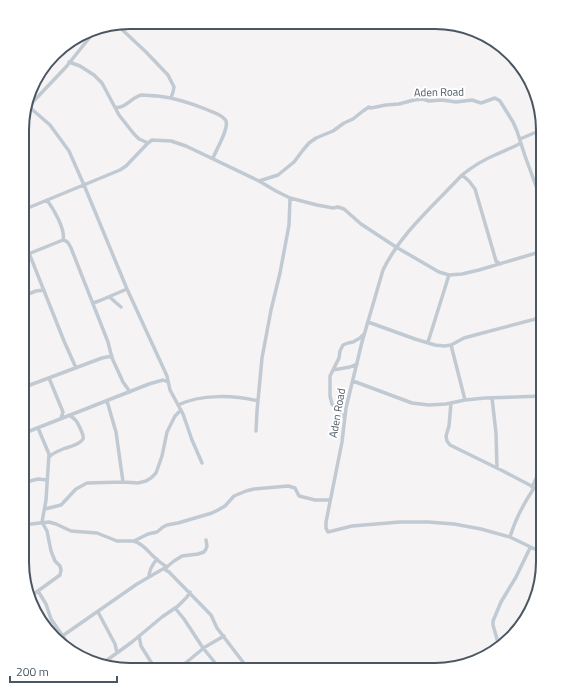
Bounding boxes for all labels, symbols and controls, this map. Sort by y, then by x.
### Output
street label: Aden Road [414,84,464,100]
street label: Aden Road [325,387,349,439]
scale bar [10,658,117,684]
text: 200 m [16,662,49,681]

